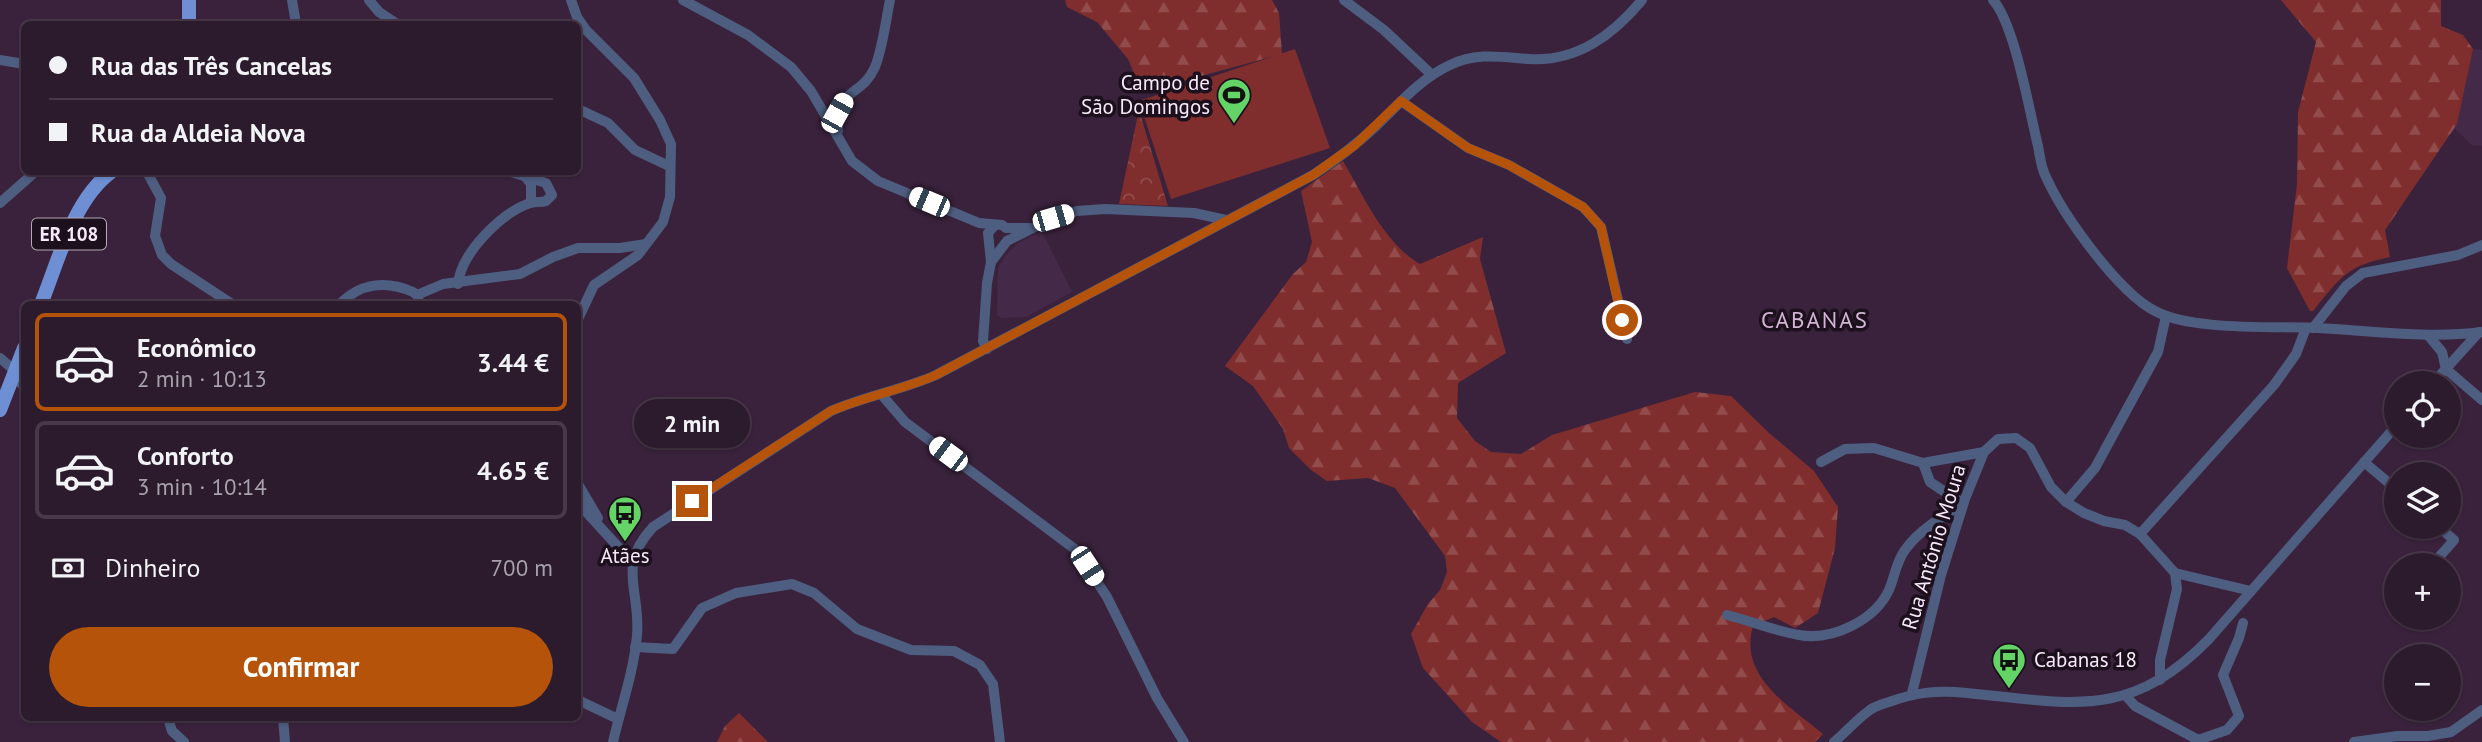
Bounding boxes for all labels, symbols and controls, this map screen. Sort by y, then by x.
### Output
text: Rua das Três Cancelas [91,49,332,82]
place label: Campo de São Domingos [1081,69,1210,120]
sports icon: Campo de São Domingos [1215,76,1253,125]
car [818,90,857,136]
text: Rua da Aldeia Nova [91,116,306,149]
car [906,184,953,220]
car [1030,202,1077,234]
road number: ER 108 [32,218,106,250]
route start [1606,304,1638,336]
district label: CABANAS [1761,305,1869,334]
icon: car [53,331,116,394]
text: Econômico [137,331,256,364]
text: 3.44 € [477,346,549,379]
text: 2 min · 10:13 [137,364,267,393]
map controls [2384,371,2461,721]
button: locate [2384,371,2461,448]
callout: 2 min [634,400,750,448]
text: 2 min [664,409,720,438]
car [925,433,972,475]
icon: car [53,439,116,502]
text: Conforto [137,439,234,472]
text: 4.65 € [477,454,549,487]
street label: Rua António Moura [1896,461,1972,633]
button: layers [2384,462,2461,539]
text: 3 min · 10:14 [137,472,267,501]
route end [676,485,708,517]
bus stop icon: Atães [606,494,644,543]
place label: Atães [600,542,650,569]
car [1067,543,1108,589]
icon: cash [49,549,87,587]
text: Dinheiro [105,551,200,584]
text: 700 m [491,553,553,582]
button: + [2384,553,2461,630]
button: Confirmar [49,627,553,707]
bus stop icon: Cabanas 18 [1990,641,2028,690]
button: − [2384,644,2461,721]
place label: Cabanas 18 [2034,646,2137,673]

